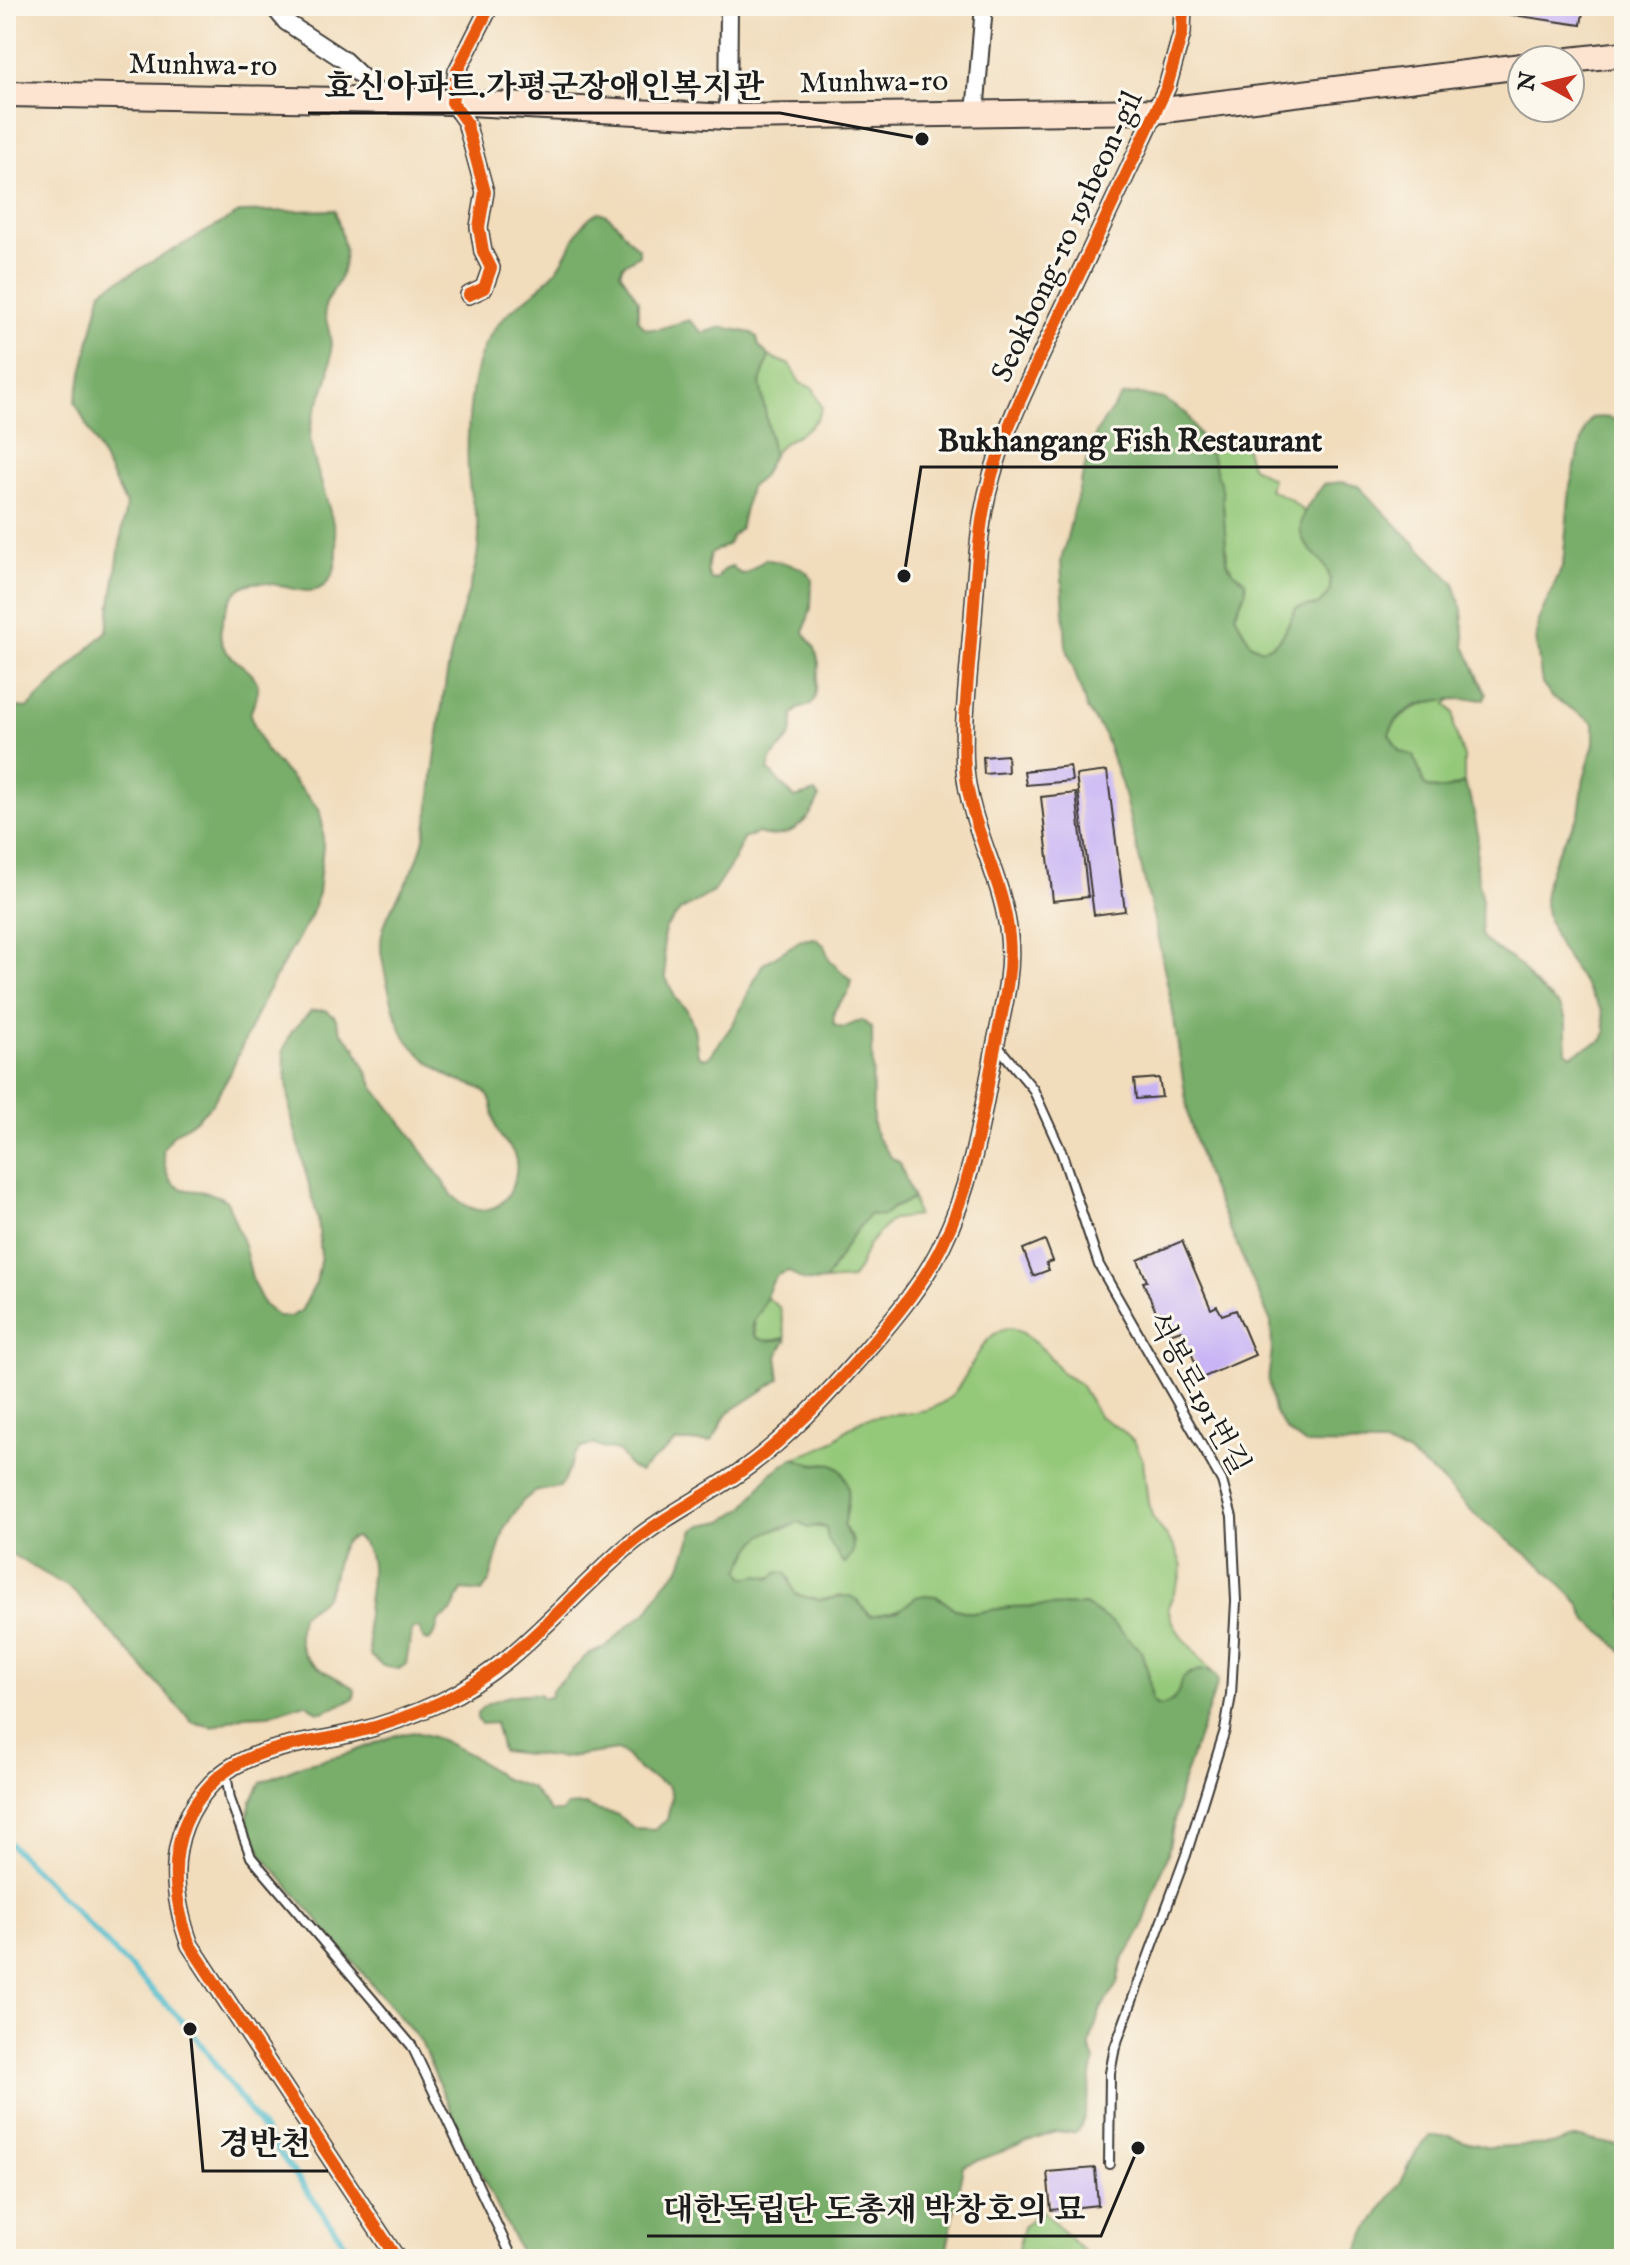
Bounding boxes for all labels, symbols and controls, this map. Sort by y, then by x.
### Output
north arrow [1506,44,1586,124]
street label: Munhwa-ro [128,46,278,86]
callout: 효신아파트.가평군장애인복지관 [308,57,780,113]
street label: Munhwa-ro [799,63,949,103]
text: 효신아파트.가평군장애인복지관 [324,68,765,109]
text: N [1513,70,1543,94]
street label: Seokbong-ro 191beon-gil [984,85,1153,389]
callout: Bukhangang Fish Restaurant [921,411,1338,467]
text: Bukhangang Fish Restaurant [938,422,1322,463]
street label: 석봉로191번길 [1137,1306,1257,1482]
callout: 경반천 [203,2115,328,2171]
text: 경반천 [219,2125,311,2166]
callout: 대한독립단 도총재 박창호의 묘 [647,2180,1101,2236]
text: 대한독립단 도총재 박창호의 묘 [663,2191,1085,2232]

